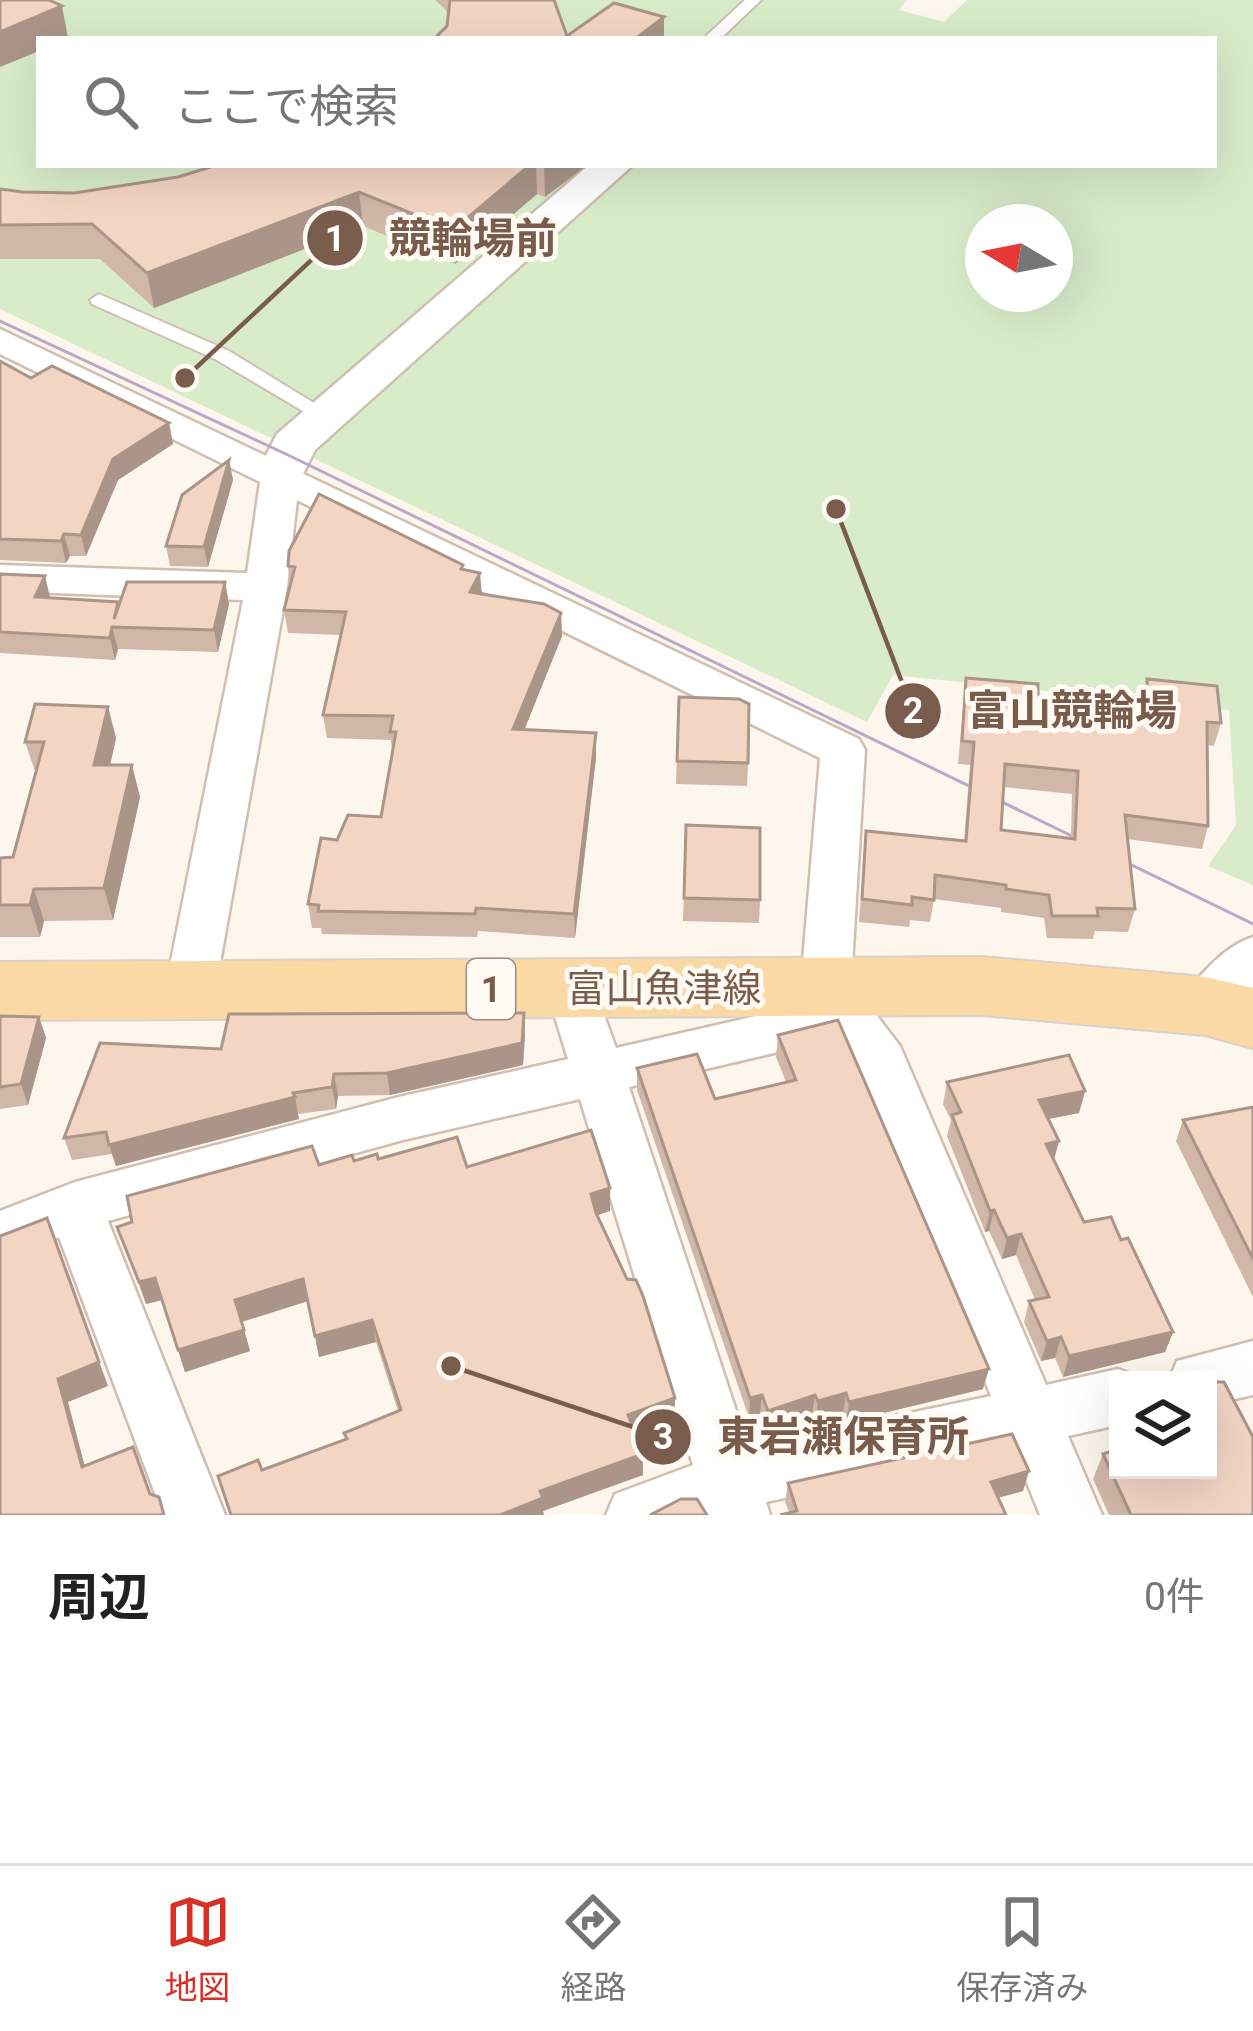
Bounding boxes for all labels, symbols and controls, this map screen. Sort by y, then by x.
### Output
search box [36,36,1217,168]
icon: search [78,69,144,135]
text: ここで検索 [174,80,399,133]
callout: 競輪場前 [305,199,581,277]
north arrow [965,204,1073,312]
text: 競輪場前 [389,214,557,263]
text: 1 [325,218,345,260]
callout: 富山競輪場 [883,672,1201,750]
text: 富山競輪場 [967,686,1177,735]
text: 2 [903,690,923,732]
road number: 1 [467,959,515,1019]
street label: 富山魚津線 [566,966,762,1012]
map controls [1109,1371,1217,1479]
button: layers [1109,1371,1217,1479]
callout: 東岩瀬保育所 [633,1398,993,1476]
text: 東岩瀬保育所 [717,1412,969,1461]
text: 3 [653,1416,673,1458]
text: 周辺 [48,1568,150,1627]
text: 0件 [1144,1574,1205,1620]
tab: 地図 [165,1889,231,2009]
tab: 経路 [560,1889,626,2009]
tab: 保存済み [956,1889,1088,2009]

